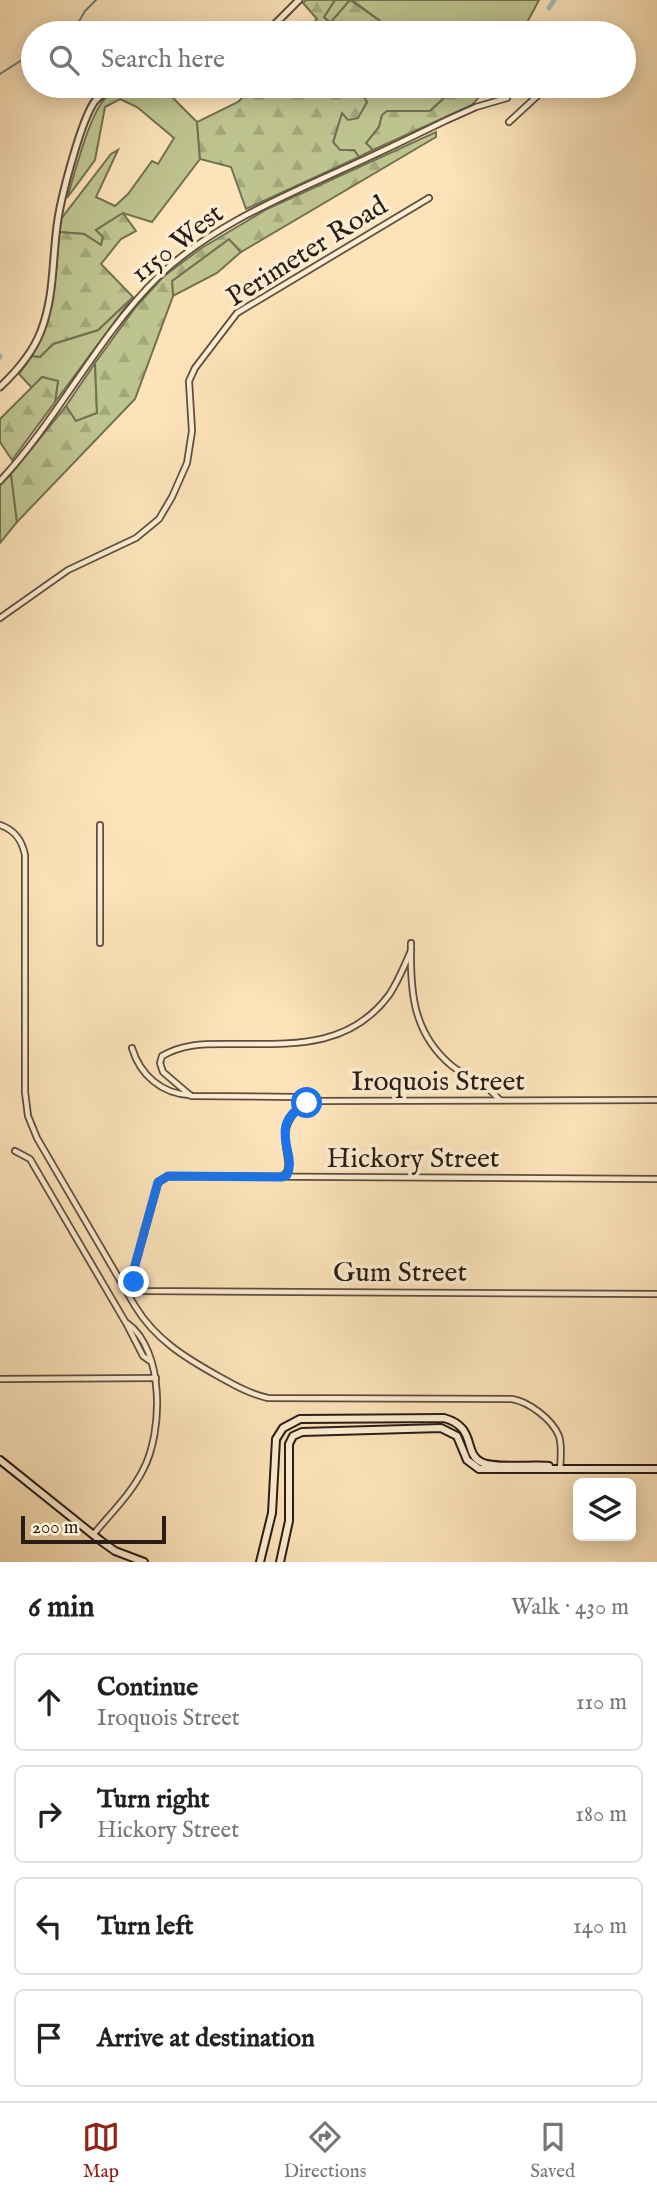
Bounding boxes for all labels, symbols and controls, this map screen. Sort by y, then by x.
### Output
search box [21,21,636,98]
icon: search [45,41,83,79]
text: Search here [101,43,225,76]
street label: Perimeter Road [220,189,394,315]
street label: 1150 West [124,197,231,291]
street label: Iroquois Street [351,1065,525,1100]
route start [291,1087,322,1118]
street label: Hickory Street [327,1142,500,1177]
street label: Gum Street [333,1256,467,1291]
route end [118,1266,149,1297]
map controls [573,1478,636,1541]
button: layers [573,1478,636,1541]
scale bar [21,1513,166,1545]
text: 200 m [32,1516,78,1540]
text: 6 min [28,1589,94,1627]
text: Walk · 430 m [511,1593,629,1622]
text: Continue [97,1671,198,1704]
icon: ahead [30,1683,68,1721]
text: 110 m [576,1688,627,1717]
text: Iroquois Street [97,1704,240,1733]
text: Turn right [97,1783,210,1816]
icon: right [30,1795,68,1833]
text: 180 m [575,1800,627,1829]
text: Hickory Street [97,1816,239,1845]
icon: left [30,1907,68,1945]
text: Turn left [97,1910,194,1943]
text: 140 m [573,1912,627,1941]
icon: arrive [30,2019,68,2057]
text: Arrive at destination [97,2022,315,2055]
tab: Map [82,2118,120,2184]
tab: Directions [284,2118,366,2184]
tab: Saved [530,2118,575,2184]

